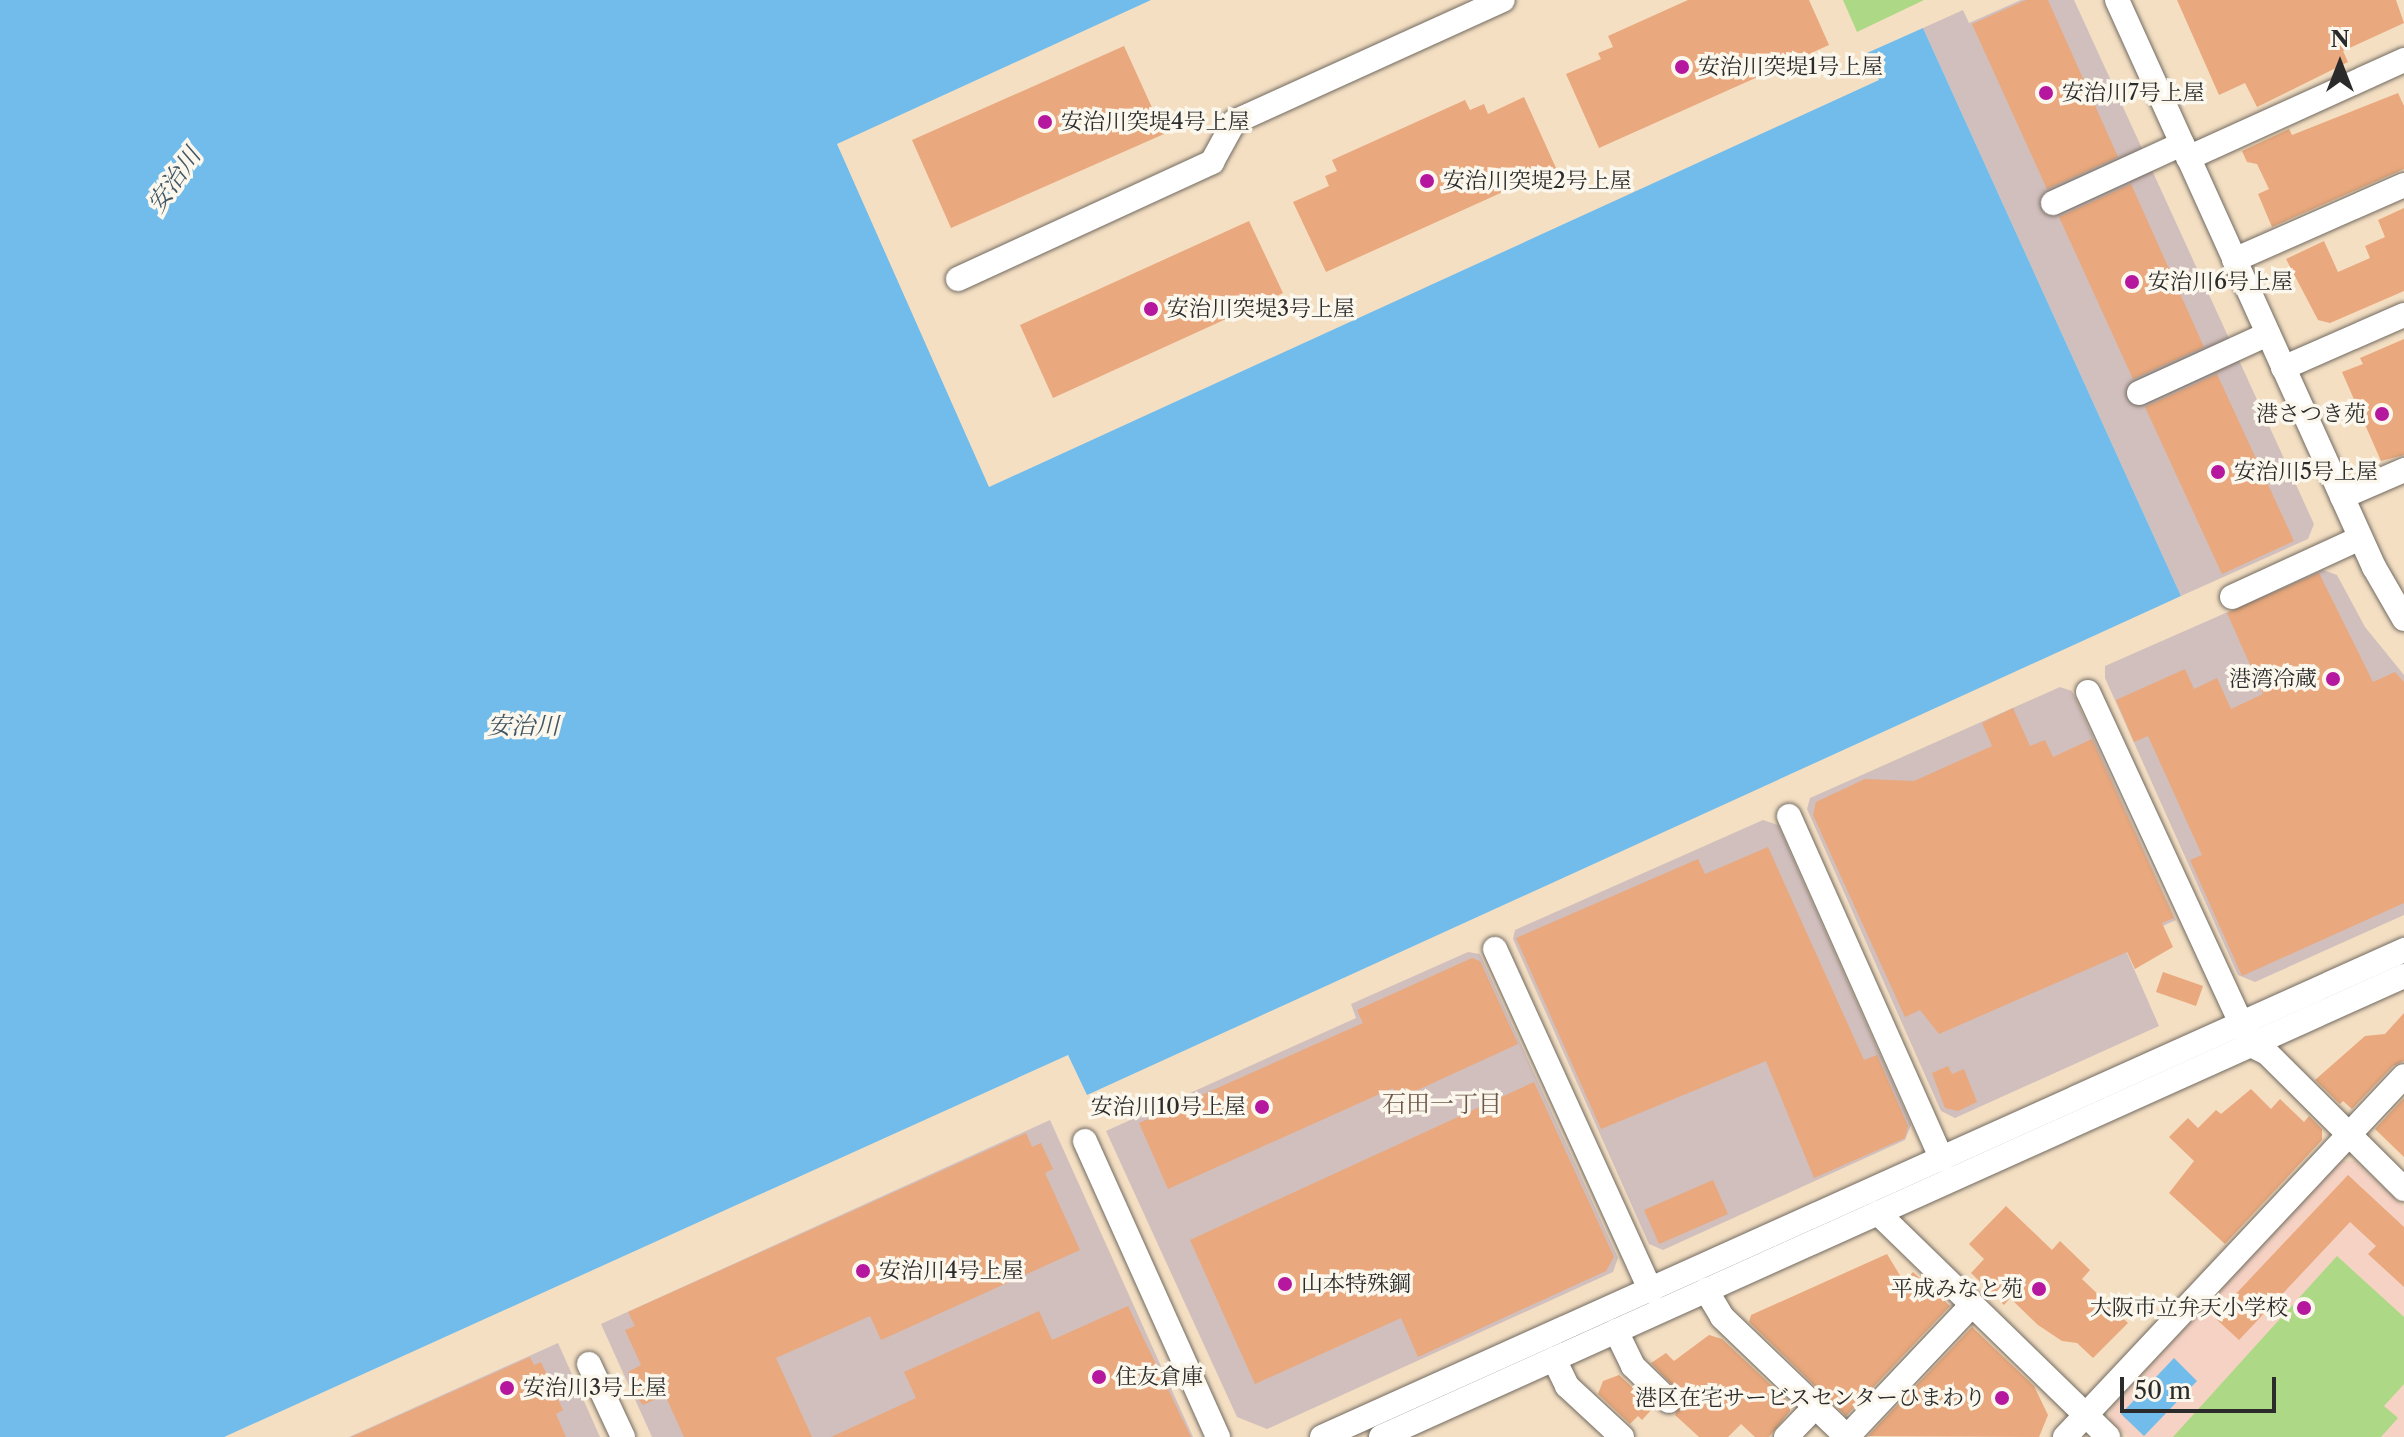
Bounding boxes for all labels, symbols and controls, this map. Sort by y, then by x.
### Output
north arrow [2300,24,2380,104]
text: N [2330,26,2350,53]
place label: 安治川突堤1号上屋 [1698,54,1883,80]
marker: 安治川突堤1号上屋 [1673,58,1691,76]
place label: 安治川7号上屋 [2062,80,2205,106]
marker: 安治川7号上屋 [2037,84,2055,102]
place label: 安治川突堤4号上屋 [1061,109,1250,135]
marker: 安治川突堤4号上屋 [1036,113,1054,131]
water label: 安治川 [142,142,206,218]
place label: 安治川突堤2号上屋 [1443,168,1632,194]
marker: 安治川突堤2号上屋 [1418,172,1436,190]
place label: 安治川6号上屋 [2148,269,2293,295]
marker: 安治川6号上屋 [2123,273,2141,291]
place label: 安治川突堤3号上屋 [1167,296,1355,322]
marker: 安治川突堤3号上屋 [1142,300,1160,318]
place label: 港さつき苑 [2256,401,2366,427]
marker: 港さつき苑 [2373,405,2391,423]
place label: 安治川5号上屋 [2234,459,2378,485]
marker: 安治川5号上屋 [2209,463,2227,481]
place label: 港湾冷蔵 [2229,666,2317,692]
marker: 港湾冷蔵 [2324,670,2342,688]
water label: 安治川 [487,712,559,740]
district label: 石田一丁目 [1382,1090,1502,1118]
place label: 安治川10号上屋 [1091,1094,1246,1120]
marker: 安治川10号上屋 [1253,1098,1271,1116]
place label: 安治川4号上屋 [879,1258,1024,1284]
marker: 安治川4号上屋 [854,1262,872,1280]
place label: 山本特殊鋼 [1301,1271,1411,1297]
marker: 山本特殊鋼 [1276,1275,1294,1293]
place label: 平成みなと苑 [1891,1276,2023,1302]
marker: 平成みなと苑 [2030,1280,2048,1298]
place label: 大阪市立弁天小学校 [2090,1295,2288,1321]
marker: 大阪市立弁天小学校 [2295,1299,2313,1317]
scale bar [2124,1361,2280,1411]
place label: 住友倉庫 [1115,1364,1203,1390]
marker: 住友倉庫 [1090,1368,1108,1386]
place label: 安治川3号上屋 [523,1375,667,1401]
text: 50 m [2134,1376,2191,1405]
marker: 安治川3号上屋 [498,1379,516,1397]
place label: 港区在宅サービスセンターひまわり [1634,1385,1986,1411]
marker: 港区在宅サービスセンターひまわり [1993,1389,2011,1407]

